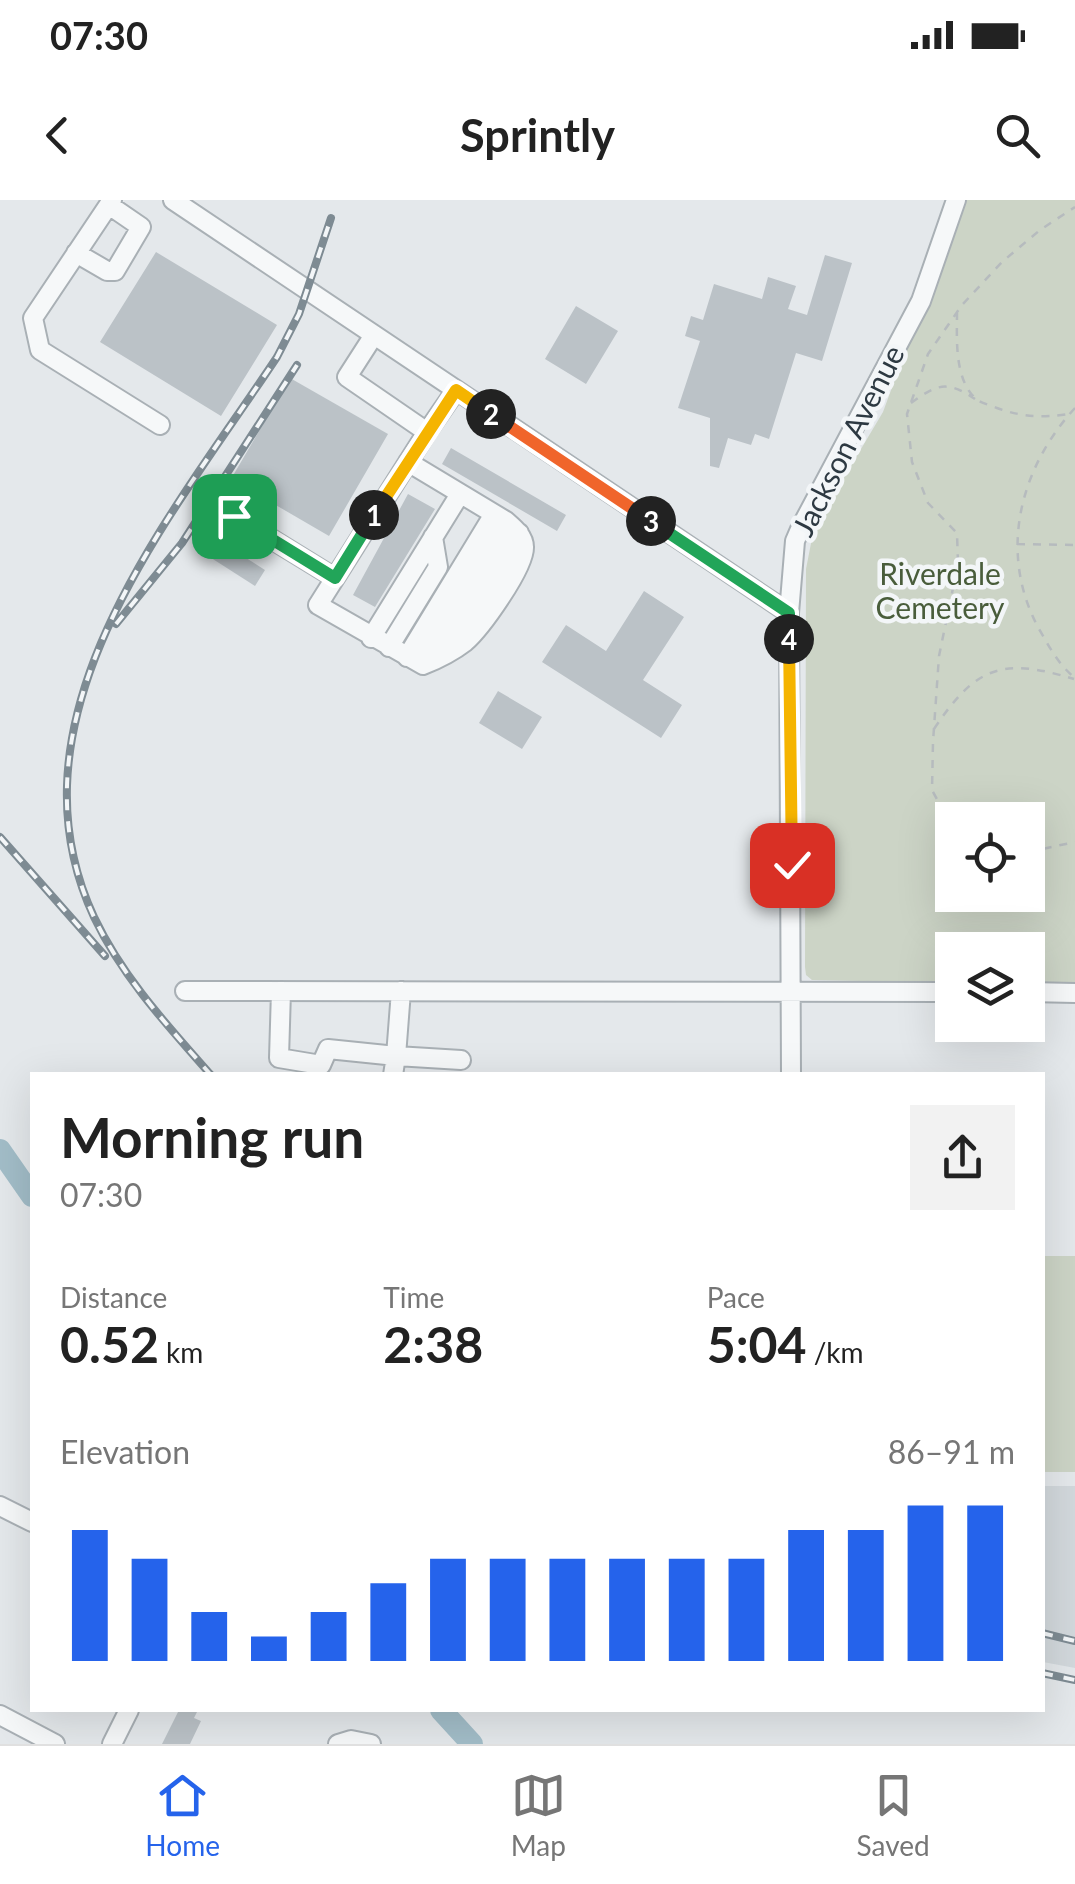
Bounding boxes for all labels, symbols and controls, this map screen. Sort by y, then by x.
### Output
text: 07:30 [50,12,148,58]
icon: back [30,108,85,163]
text: Sprintly [460,108,615,162]
icon: search [990,108,1045,163]
street label: Jackson Avenue [784,339,911,542]
pin: 2 [466,389,516,439]
text: 2 [483,397,499,431]
pin [192,474,277,559]
icon: arrive [207,489,262,544]
pin: 1 [349,490,399,540]
pin: 3 [626,496,676,546]
text: 1 [366,498,382,532]
text: 3 [643,504,659,538]
park label: Riverdale Cemetery [876,555,1005,625]
pin: 4 [764,614,814,664]
text: 4 [781,622,797,656]
map controls [935,802,1045,1042]
button: locate [935,802,1045,912]
pin [750,823,835,908]
icon: check [765,838,820,893]
button: layers [935,932,1045,1042]
text: Morning run [60,1104,364,1170]
button: share [910,1105,1015,1210]
text: 07:30 [60,1175,142,1214]
text: Distance [60,1280,167,1314]
text: Time [383,1280,444,1314]
text: Pace [707,1280,765,1314]
text: 0.52 [60,1314,159,1374]
text: 2:38 [383,1314,483,1374]
text: 5:04 [707,1314,807,1374]
text: km [159,1335,203,1369]
text: /km [807,1335,864,1369]
text: Elevation [60,1432,190,1471]
text: 86–91 m [888,1432,1015,1471]
tab: Home [145,1768,220,1862]
tab: Map [511,1768,566,1862]
tab: Saved [857,1768,930,1862]

